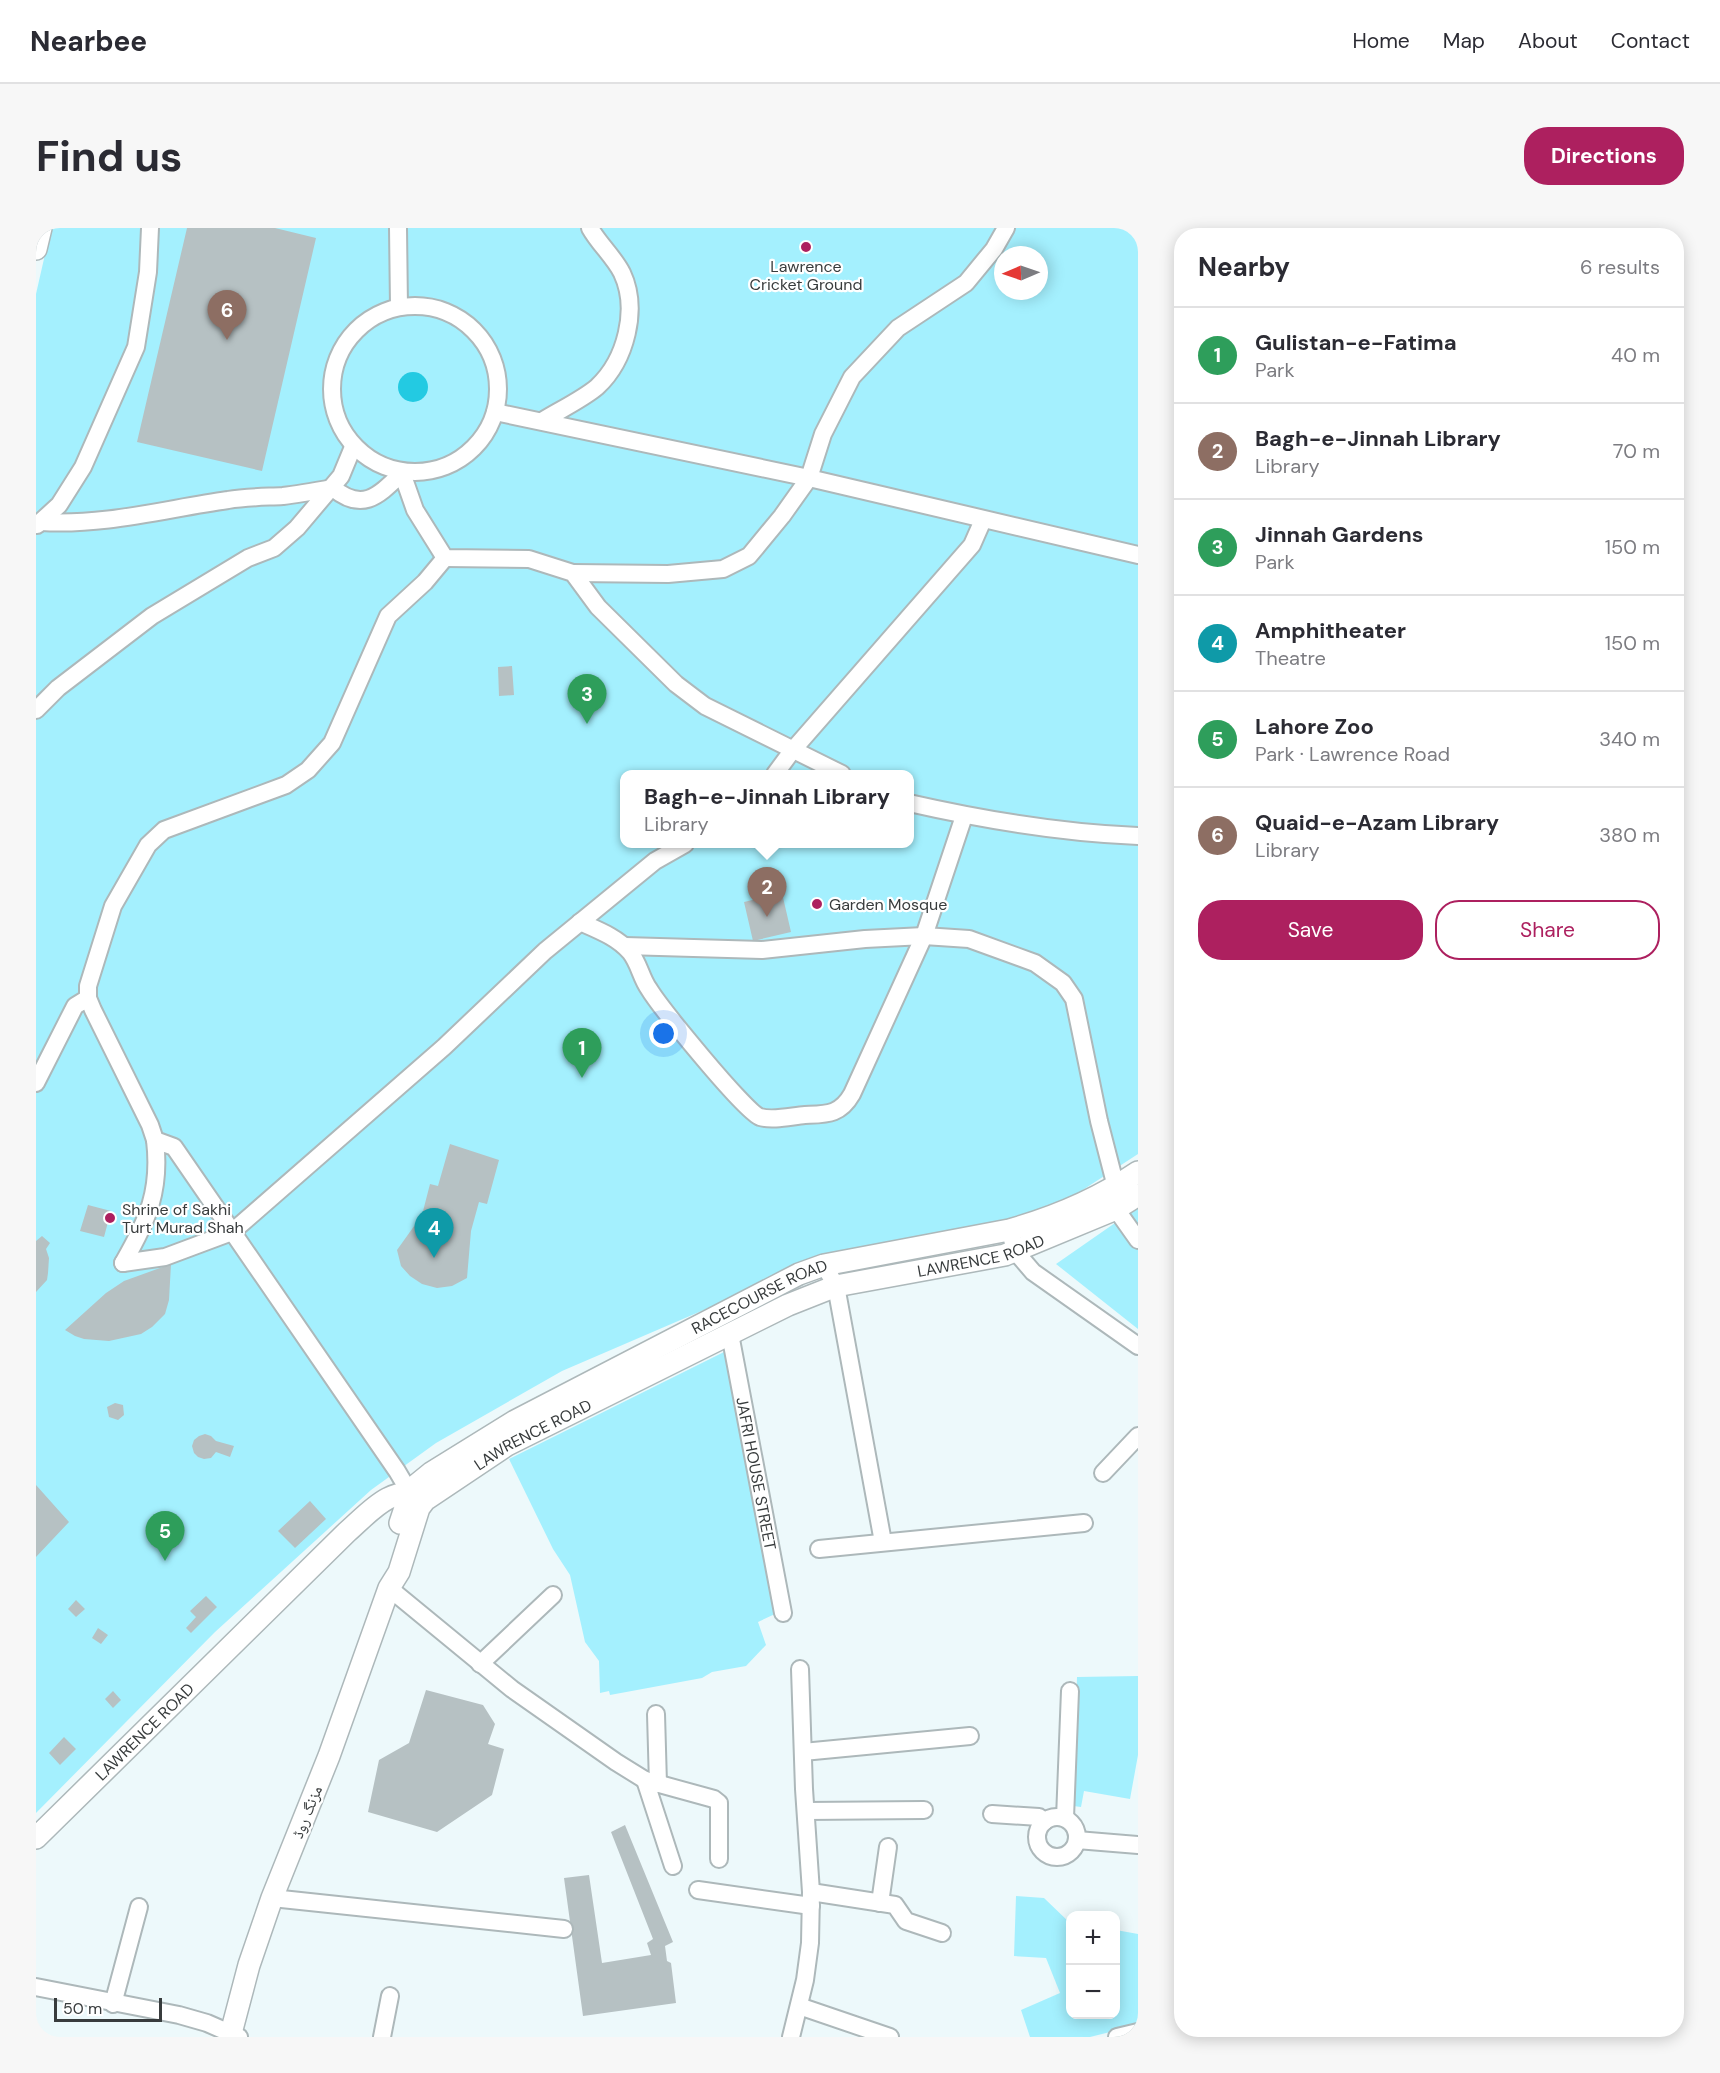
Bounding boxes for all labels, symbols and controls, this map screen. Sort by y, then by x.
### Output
text: Nearbee [30,23,147,60]
text: Home [1352,27,1410,55]
text: Map [1443,27,1485,55]
text: About [1518,27,1578,55]
text: Contact [1611,27,1690,55]
button: Directions [1524,127,1684,185]
text: Find us [36,129,182,184]
marker: Lawrence Cricket Ground [799,240,813,254]
north arrow [994,246,1048,300]
text: Nearby [1198,250,1290,284]
text: 6 results [1580,254,1660,280]
place label: Lawrence Cricket Ground [750,256,862,295]
pin: 6 [208,291,246,340]
text: Gulistan-e-Fatima [1255,328,1457,357]
text: 1 [1214,342,1221,368]
text: 40 m [1611,342,1660,368]
text: Park [1255,357,1295,383]
text: Bagh-e-Jinnah Library [1255,424,1501,453]
text: 2 [1212,438,1223,464]
text: 70 m [1613,438,1660,464]
text: Library [1255,453,1320,479]
text: Jinnah Gardens [1255,520,1424,549]
text: 3 [1211,534,1224,560]
text: 150 m [1605,534,1660,560]
text: Park [1255,549,1295,575]
text: Amphitheater [1255,616,1406,645]
text: 4 [1211,630,1224,656]
text: 150 m [1605,630,1660,656]
text: Theatre [1255,645,1326,671]
pin: 3 [568,674,606,724]
text: Lahore Zoo [1255,712,1374,741]
text: 5 [1211,726,1224,752]
text: 340 m [1599,726,1660,752]
text: Park · Lawrence Road [1255,741,1450,767]
popup [620,770,914,848]
text: Bagh-e-Jinnah Library [644,782,890,811]
text: Quaid-e-Azam Library [1255,808,1499,837]
text: Library [644,811,709,837]
text: 6 [1211,822,1224,848]
text: 380 m [1599,822,1660,848]
text: Library [1255,837,1320,863]
pin: 2 [748,868,786,917]
place label: Garden Mosque [829,894,947,915]
marker: Garden Mosque [810,897,824,911]
button: Save [1198,900,1423,960]
button: Share [1435,900,1660,960]
your location [649,1019,678,1048]
pin: 1 [562,1028,602,1078]
place label: Shrine of Sakhi Turt Murad Shah [122,1199,244,1238]
pin: 4 [414,1208,454,1258]
marker: Shrine of Sakhi Turt Murad Shah [103,1211,117,1225]
street label: LAWRENCE ROAD [916,1229,1047,1281]
street label: RACECOURSE ROAD [688,1254,830,1339]
street label: LAWRENCE ROAD [470,1394,595,1475]
street label: JAFRI HOUSE STREET [732,1395,781,1552]
pin: 5 [146,1512,184,1561]
street label: LAWRENCE ROAD [90,1678,198,1785]
street label: مزنگ روڈ [287,1783,327,1841]
map controls [1066,1911,1120,2019]
button: + [1066,1911,1120,1965]
button: − [1066,1965,1120,2019]
scale bar [54,1995,162,2022]
text: 50 m [63,1998,102,2019]

